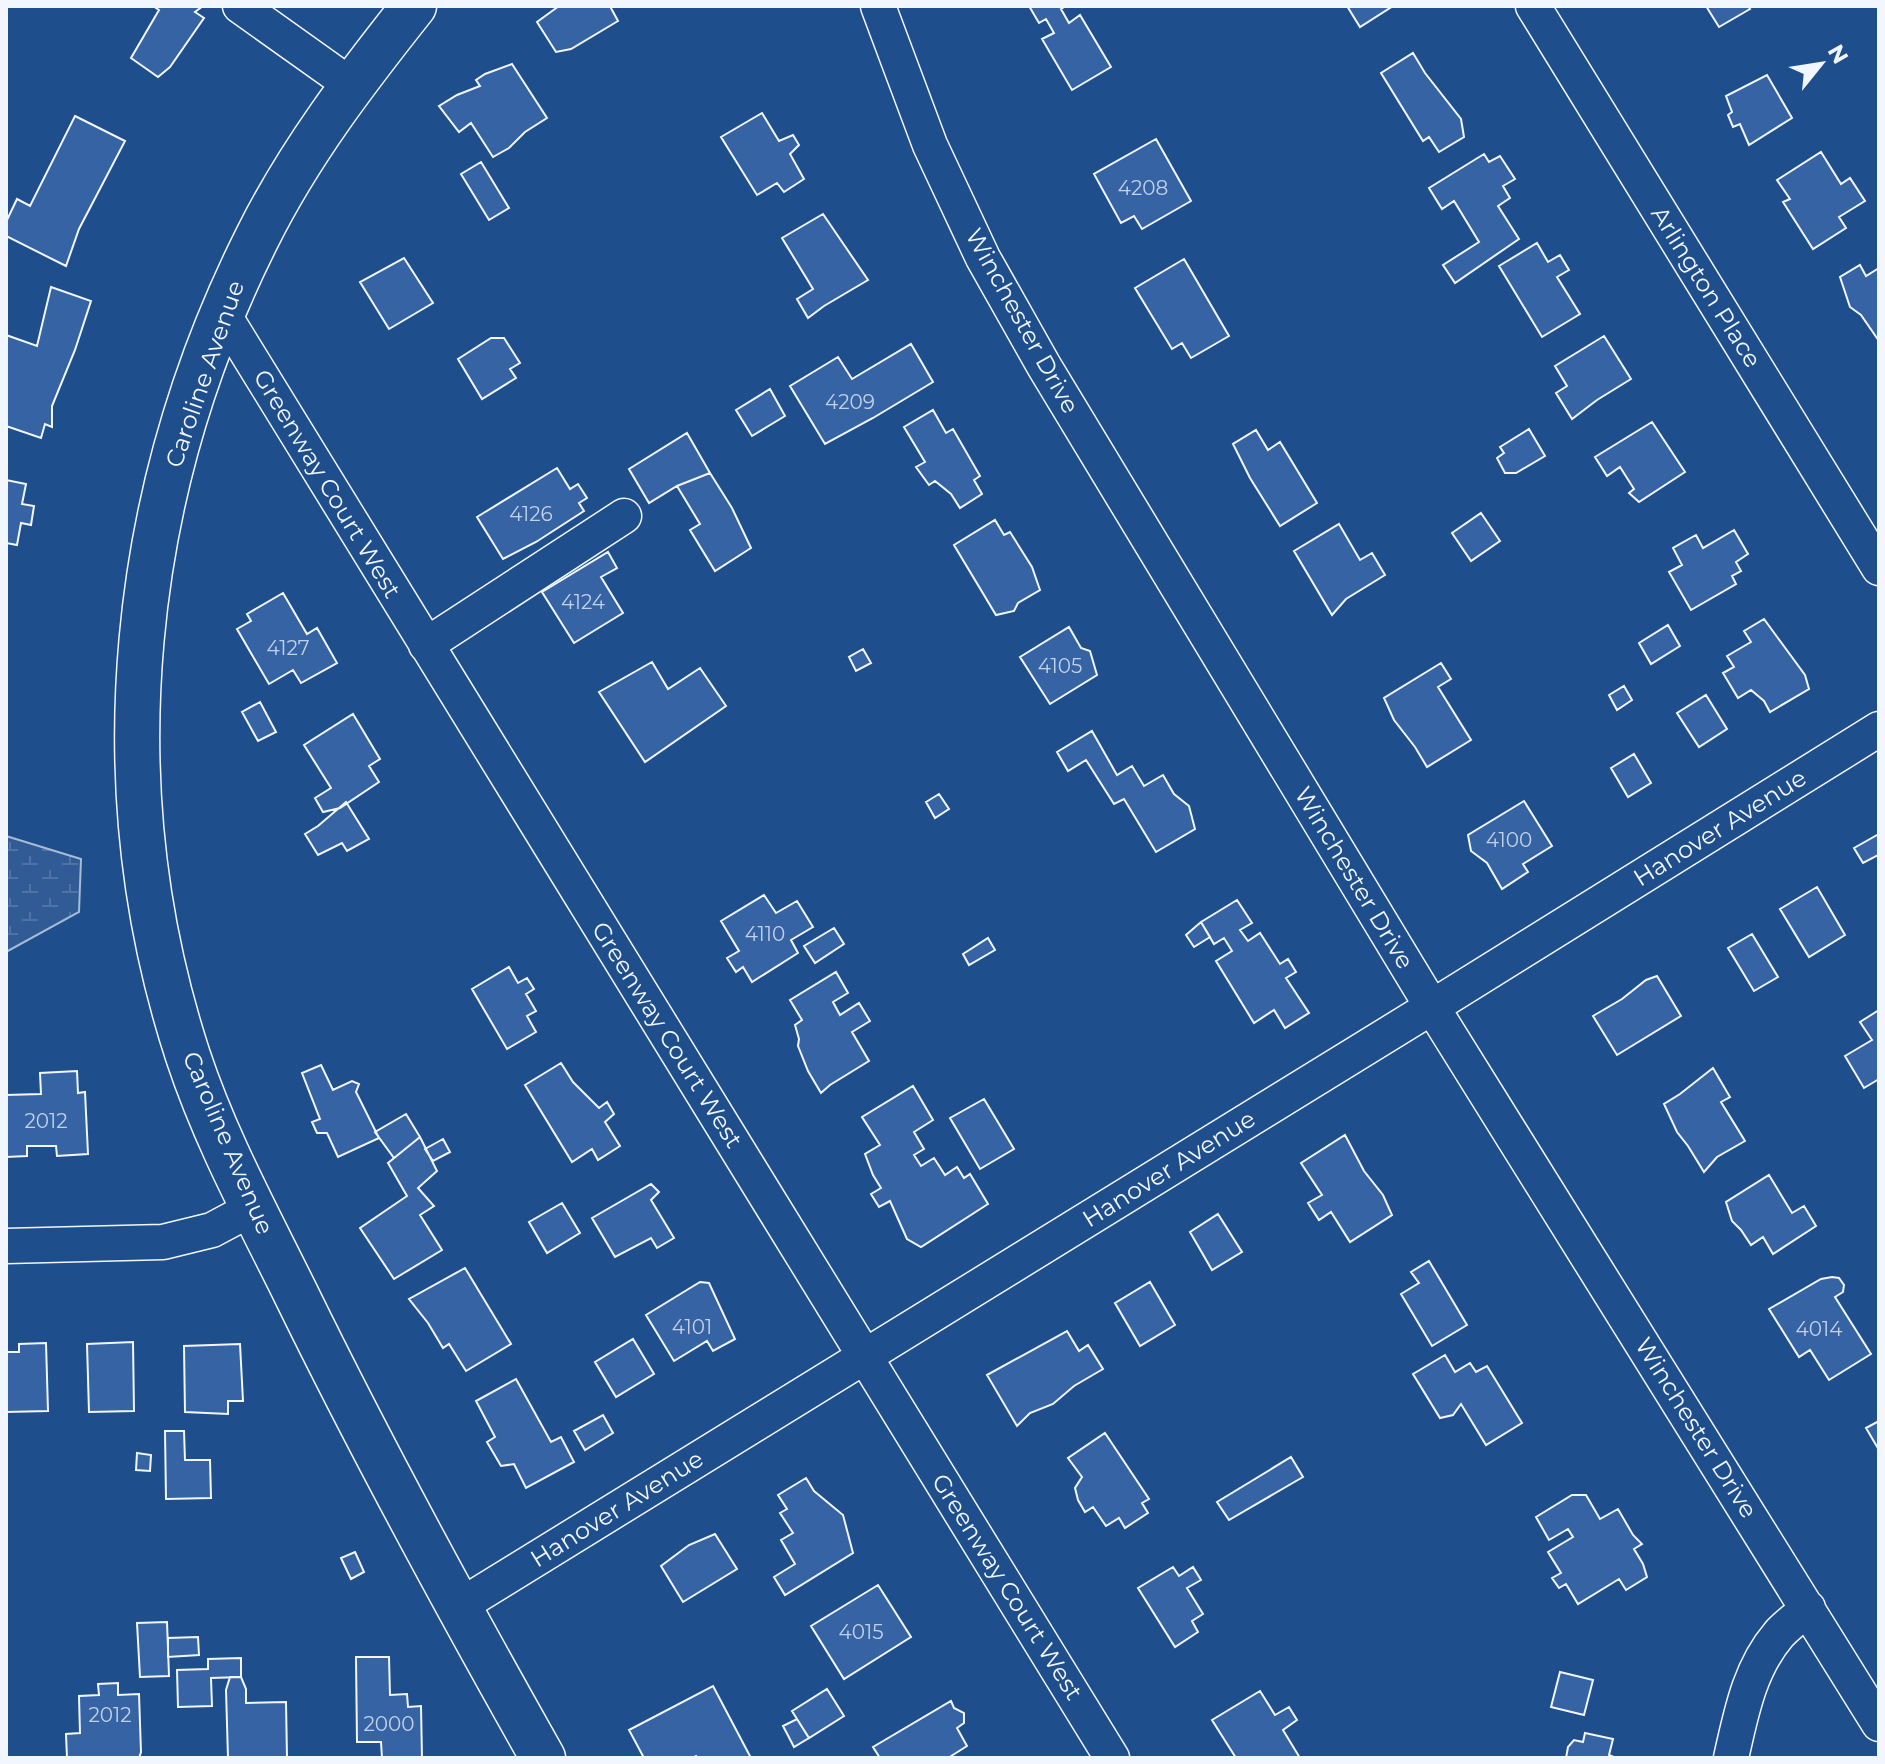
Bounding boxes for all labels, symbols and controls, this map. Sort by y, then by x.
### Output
north arrow [1781,24,1861,104]
text: N [1822,40,1854,69]
house number: 4208 [1118,176,1168,200]
street label: Arlington Place [1645,201,1768,373]
street label: Winchester Drive [960,223,1085,418]
street label: Caroline Avenue [159,277,250,471]
street label: Greenway Court West [248,364,407,603]
house number: 4209 [825,390,875,414]
house number: 4126 [509,502,553,526]
house number: 4124 [561,590,605,614]
house number: 4127 [266,636,310,660]
house number: 4105 [1038,654,1082,678]
street label: Hanover Avenue [1628,763,1811,892]
street label: Winchester Drive [1289,781,1420,974]
house number: 4100 [1486,828,1532,852]
street label: Greenway Court West [586,916,749,1153]
house number: 4110 [745,922,785,946]
street label: Caroline Avenue [177,1047,280,1239]
street label: Hanover Avenue [1077,1104,1260,1233]
house number: 2012 [24,1109,68,1133]
house number: 4101 [672,1315,712,1339]
house number: 4014 [1796,1317,1842,1341]
street label: Winchester Drive [1629,1332,1764,1523]
street label: Hanover Avenue [525,1444,708,1573]
street label: Greenway Court West [926,1468,1089,1705]
house number: 4015 [839,1620,884,1644]
house number: 2012 [88,1703,132,1727]
house number: 2000 [363,1712,415,1736]

